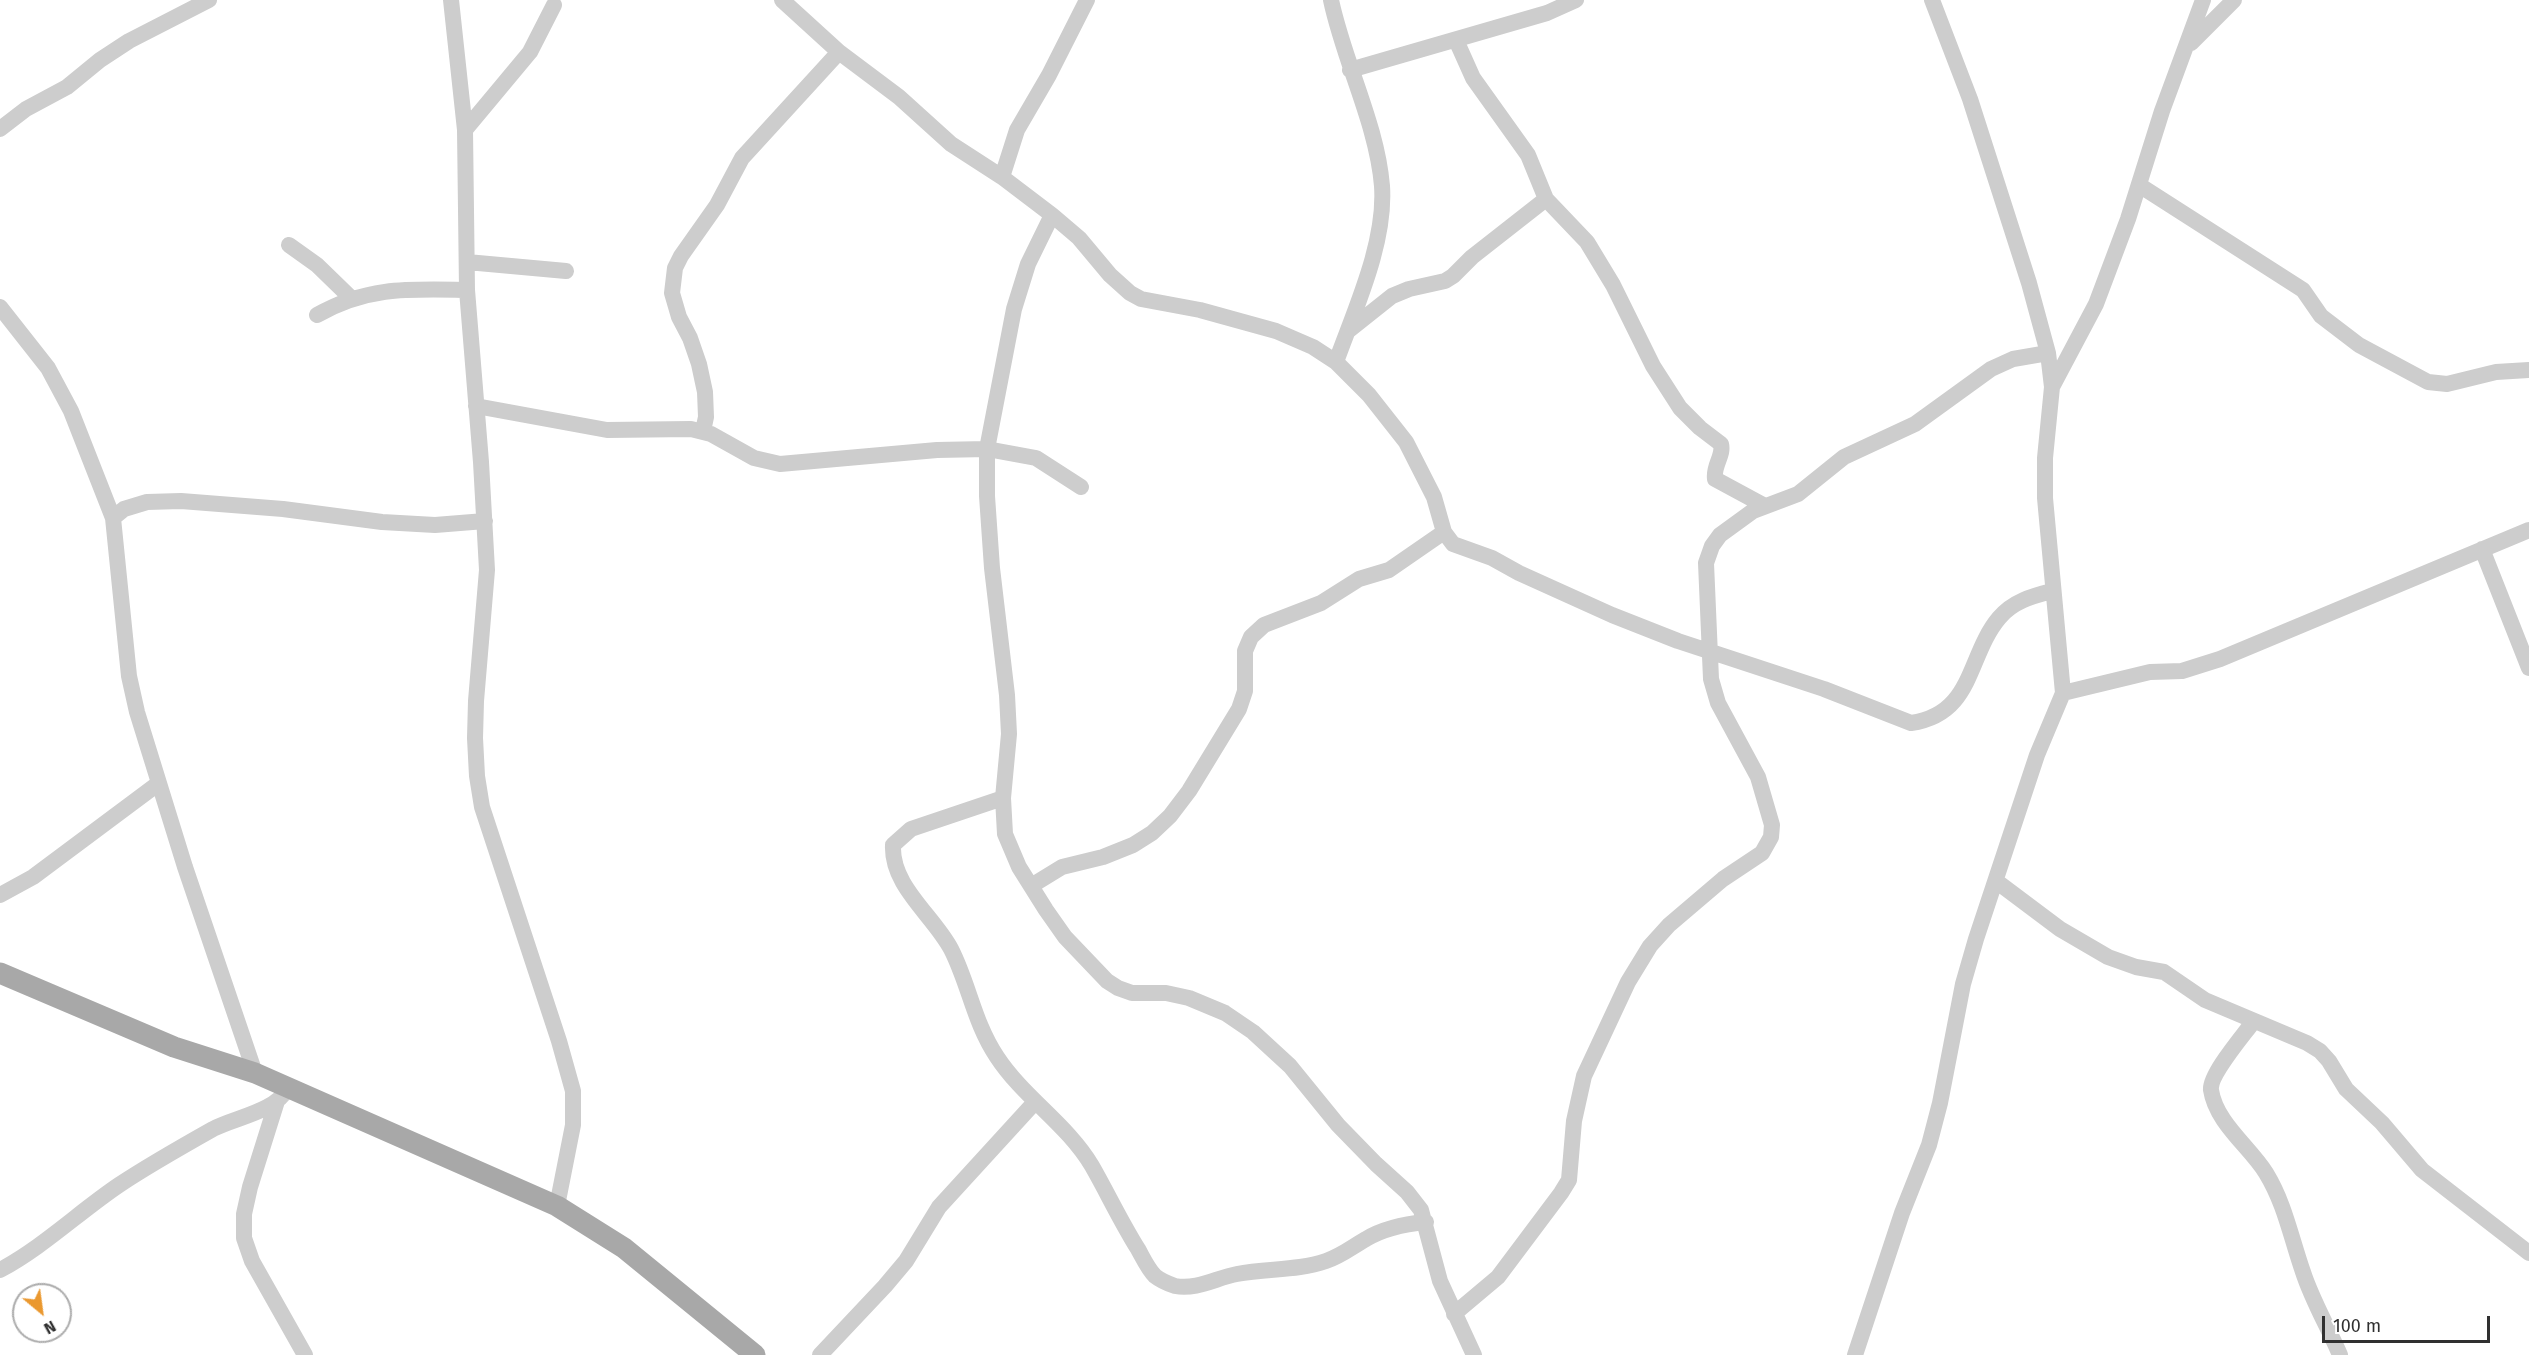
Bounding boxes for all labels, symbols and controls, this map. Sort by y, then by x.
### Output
north arrow [12,1283,72,1343]
scale bar [2325,1304,2493,1342]
text: 100 m [2333,1315,2381,1337]
text: N [41,1317,59,1338]

